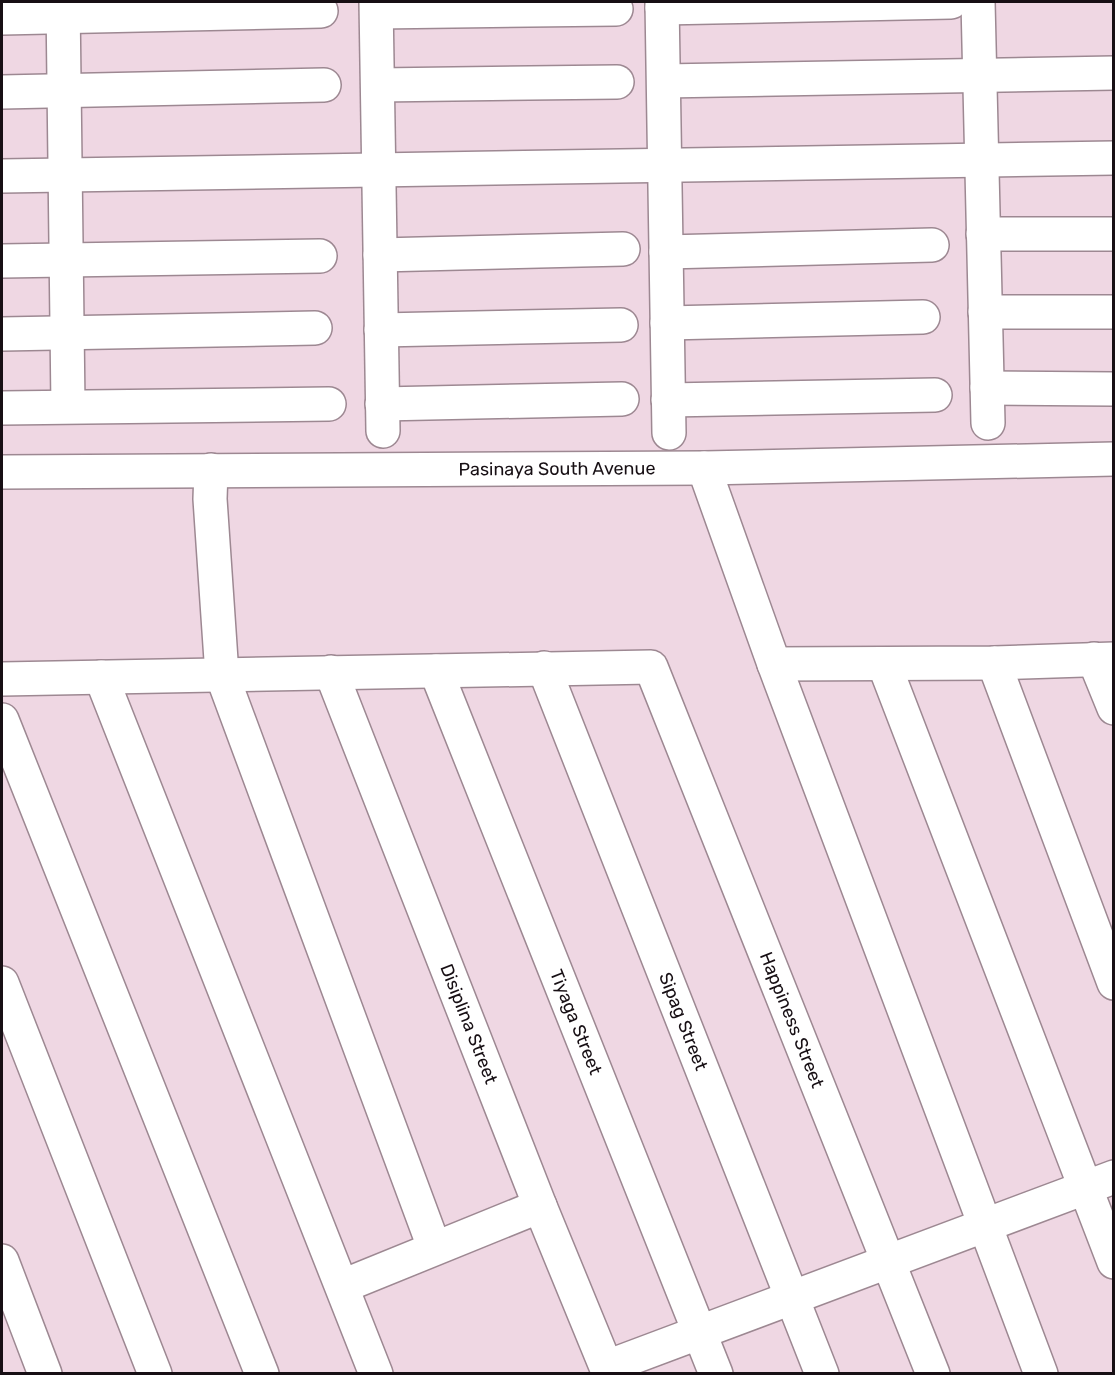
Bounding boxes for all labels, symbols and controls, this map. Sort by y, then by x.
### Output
street label: Pasinaya South Avenue [458,457,656,480]
street label: Happiness Street [755,949,829,1091]
street label: Disiplina Street [435,961,502,1087]
street label: Tiyaga Street [545,966,607,1078]
street label: Sipag Street [654,969,712,1074]

